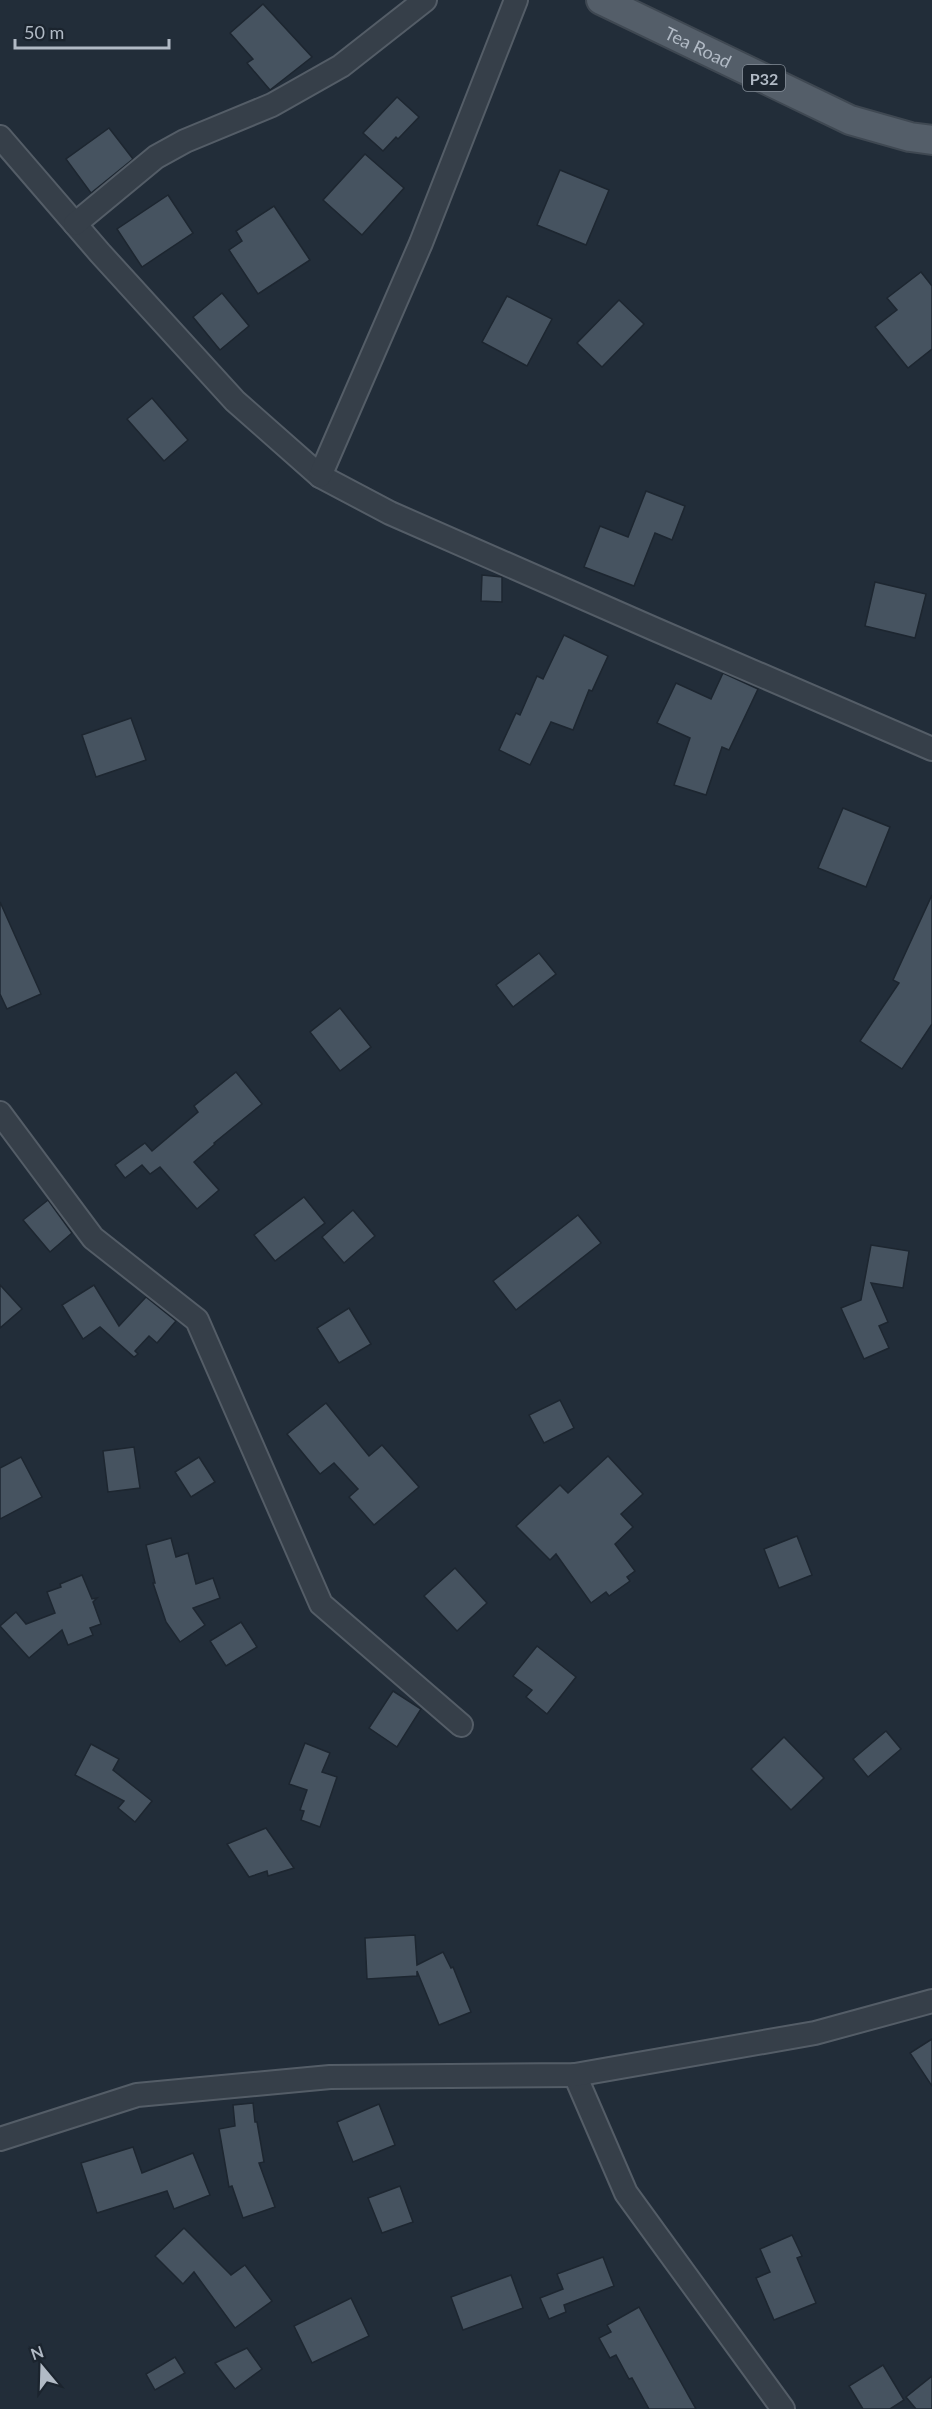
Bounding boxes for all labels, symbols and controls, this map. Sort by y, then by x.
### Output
scale bar [15,12,170,50]
text: 50 m [24,21,64,43]
street label: Tea Road [661,21,735,72]
road number: P32 [743,65,785,91]
north arrow [12,2337,72,2397]
text: N [28,2341,46,2363]

